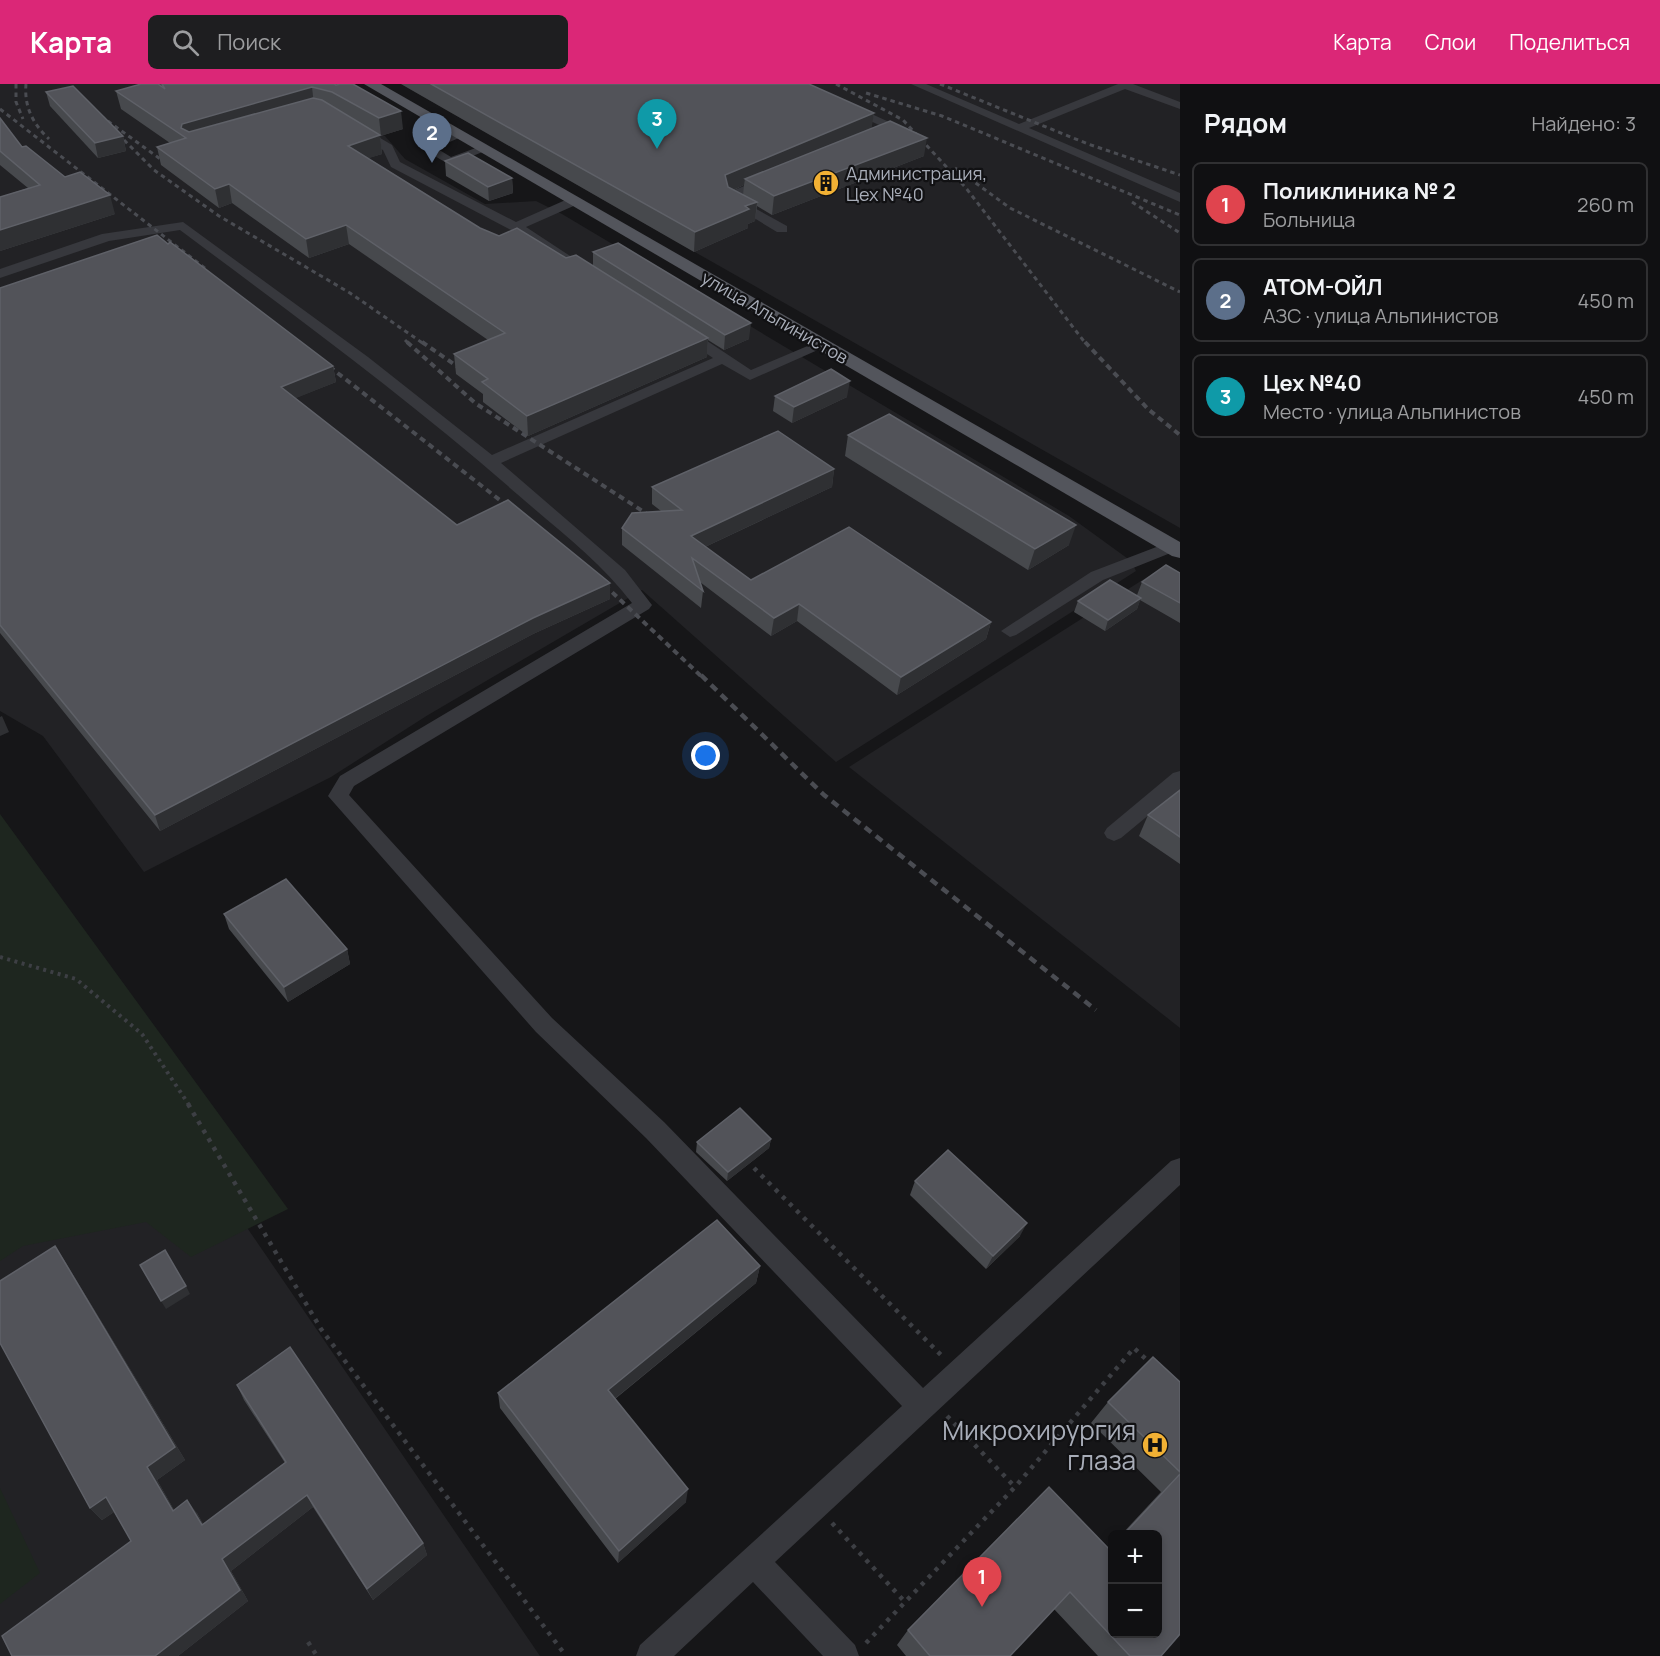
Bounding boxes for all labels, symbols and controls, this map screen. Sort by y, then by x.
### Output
search box [148,15,568,69]
text: Карта [30,23,112,61]
icon: search [169,26,202,59]
text: Поиск [217,27,281,57]
text: Карта [1333,28,1392,56]
text: Слои [1425,28,1476,56]
text: Поделиться [1509,28,1630,56]
pin: 3 [638,100,676,149]
text: Рядом [1204,105,1287,141]
text: Найдено: 3 [1531,110,1636,137]
pin: 2 [412,113,452,163]
place label: Администрация, Цех №40 [846,161,987,206]
building icon: Администрация, Цех №40 [811,168,841,198]
text: Поликлиника № 2 [1263,176,1456,206]
text: 1 [1221,191,1230,218]
text: 260 m [1577,191,1634,218]
text: Больница [1263,206,1355,233]
street label: улица Альпинистов [697,265,853,369]
text: АТОМ-ОЙЛ [1263,272,1383,302]
text: 2 [1220,287,1231,314]
text: 450 m [1578,287,1634,314]
text: АЗС · улица Альпинистов [1263,302,1498,329]
text: Цех №40 [1263,368,1362,398]
text: 3 [1220,383,1231,410]
text: 450 m [1578,383,1634,410]
text: Место · улица Альпинистов [1263,398,1521,425]
your location [691,741,720,770]
place label: Микрохирургия глаза [942,1412,1136,1478]
hospital icon: Микрохирургия глаза [1140,1430,1170,1460]
map controls [1108,1530,1162,1638]
button: + [1108,1530,1162,1584]
pin: 1 [962,1558,1002,1607]
button: − [1108,1584,1162,1638]

